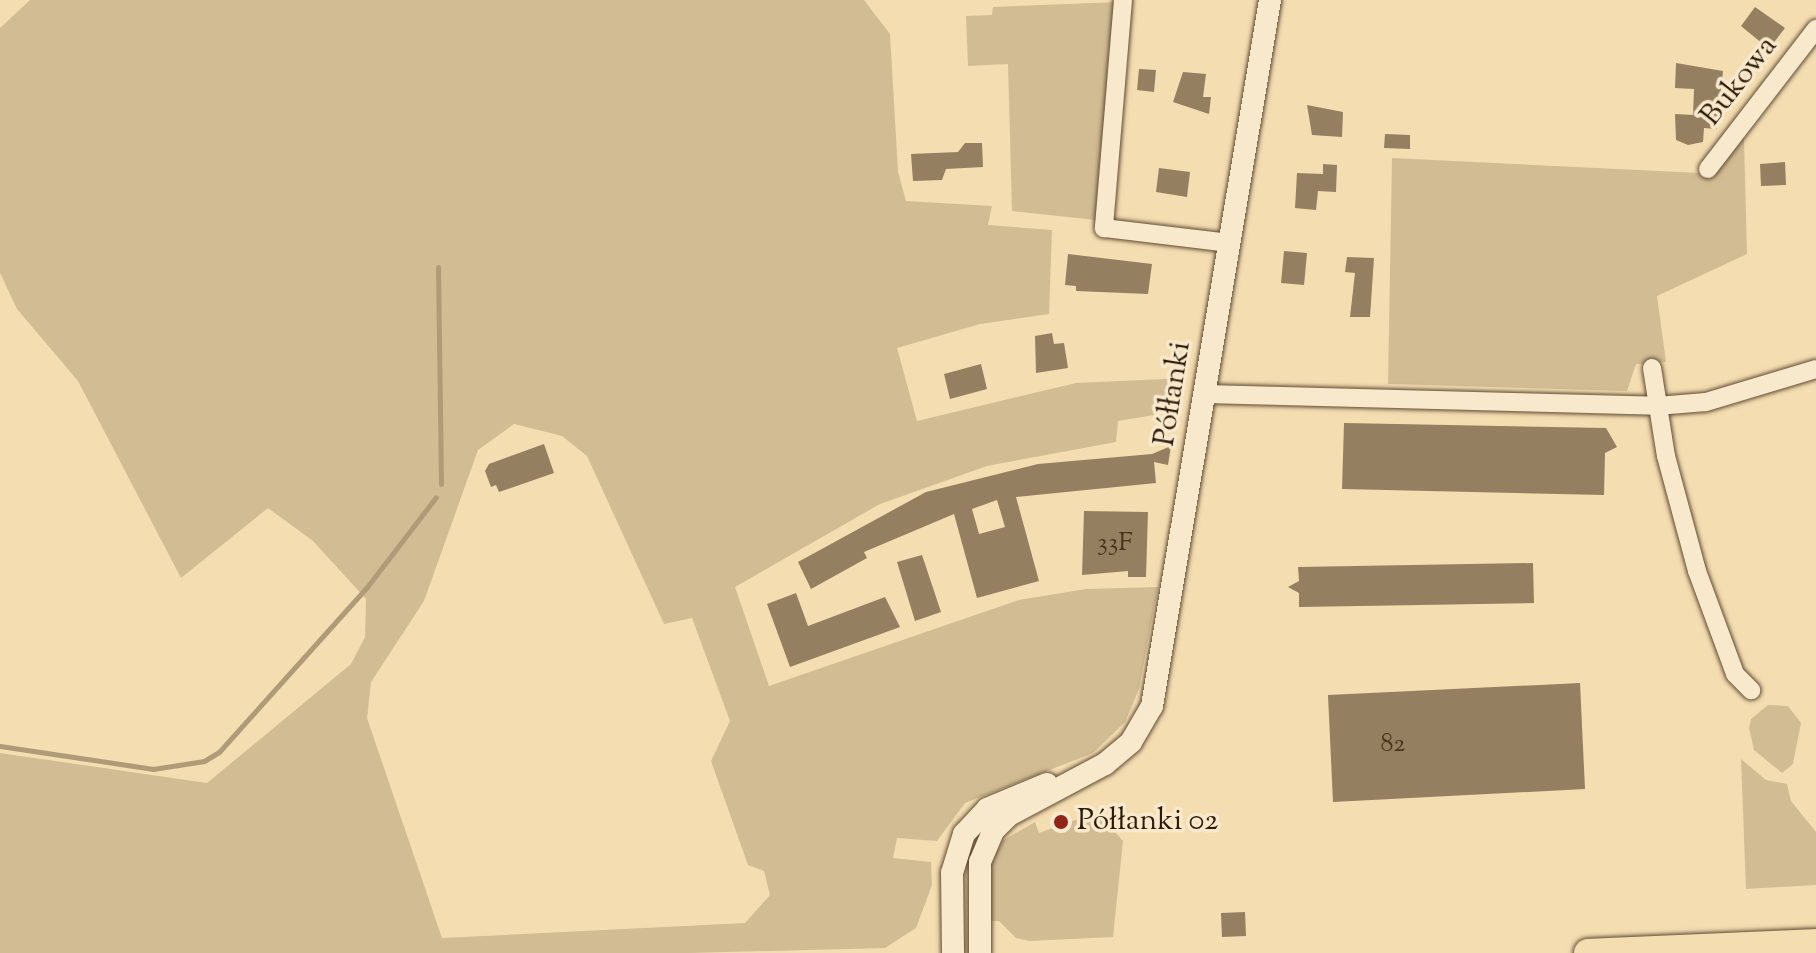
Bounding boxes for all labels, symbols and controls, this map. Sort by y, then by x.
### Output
street label: Bukowa [1694,30,1786,134]
street label: Półłanki [1148,339,1200,449]
house number: 33F [1097,528,1133,560]
house number: 82 [1381,729,1405,761]
place label: Półłanki 02 [1077,804,1218,840]
marker: Półłanki 02 [1052,813,1070,831]

